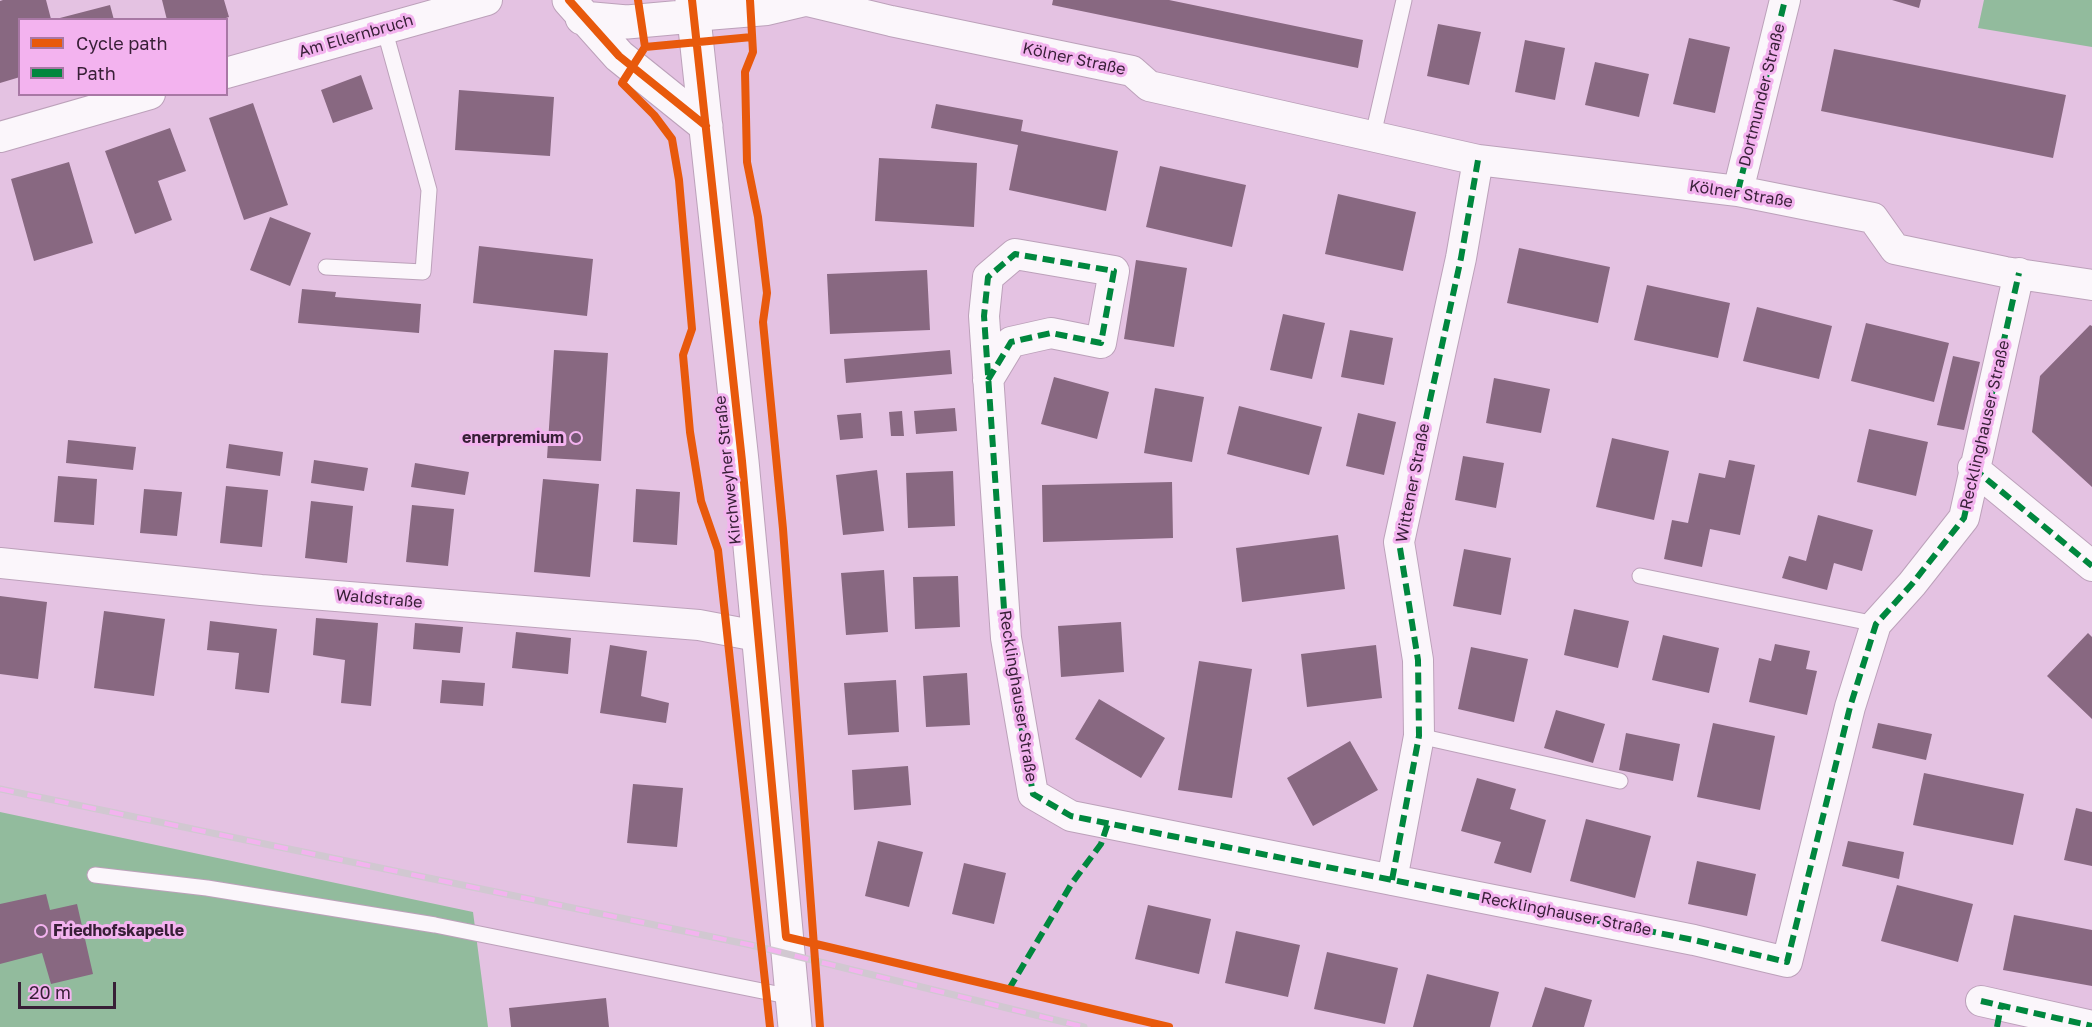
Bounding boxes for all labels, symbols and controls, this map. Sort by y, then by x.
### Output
street label: Am Ellernbruch [296,10,416,62]
legend [18,18,228,96]
street label: Dortmunder Straße [1735,21,1789,169]
text: Cycle path [76,32,168,54]
street label: Kölner Straße [1021,39,1127,79]
text: Path [76,62,116,84]
street label: Kölner Straße [1688,176,1794,212]
street label: Recklinghauser Straße [1956,338,2014,512]
street label: Kirchweyher Straße [711,394,745,546]
street label: Wittener Straße [1392,422,1434,544]
place label: enerpremium [462,428,564,448]
marker: enerpremium [569,431,583,445]
street label: Waldstraße [335,586,423,612]
street label: Recklinghauser Straße [995,609,1041,783]
street label: Recklinghauser Straße [1479,888,1653,940]
place label: Friedhofskapelle [53,921,184,941]
marker: Friedhofskapelle [34,924,48,938]
scale bar [21,970,118,1008]
text: 20 m [29,981,71,1003]

